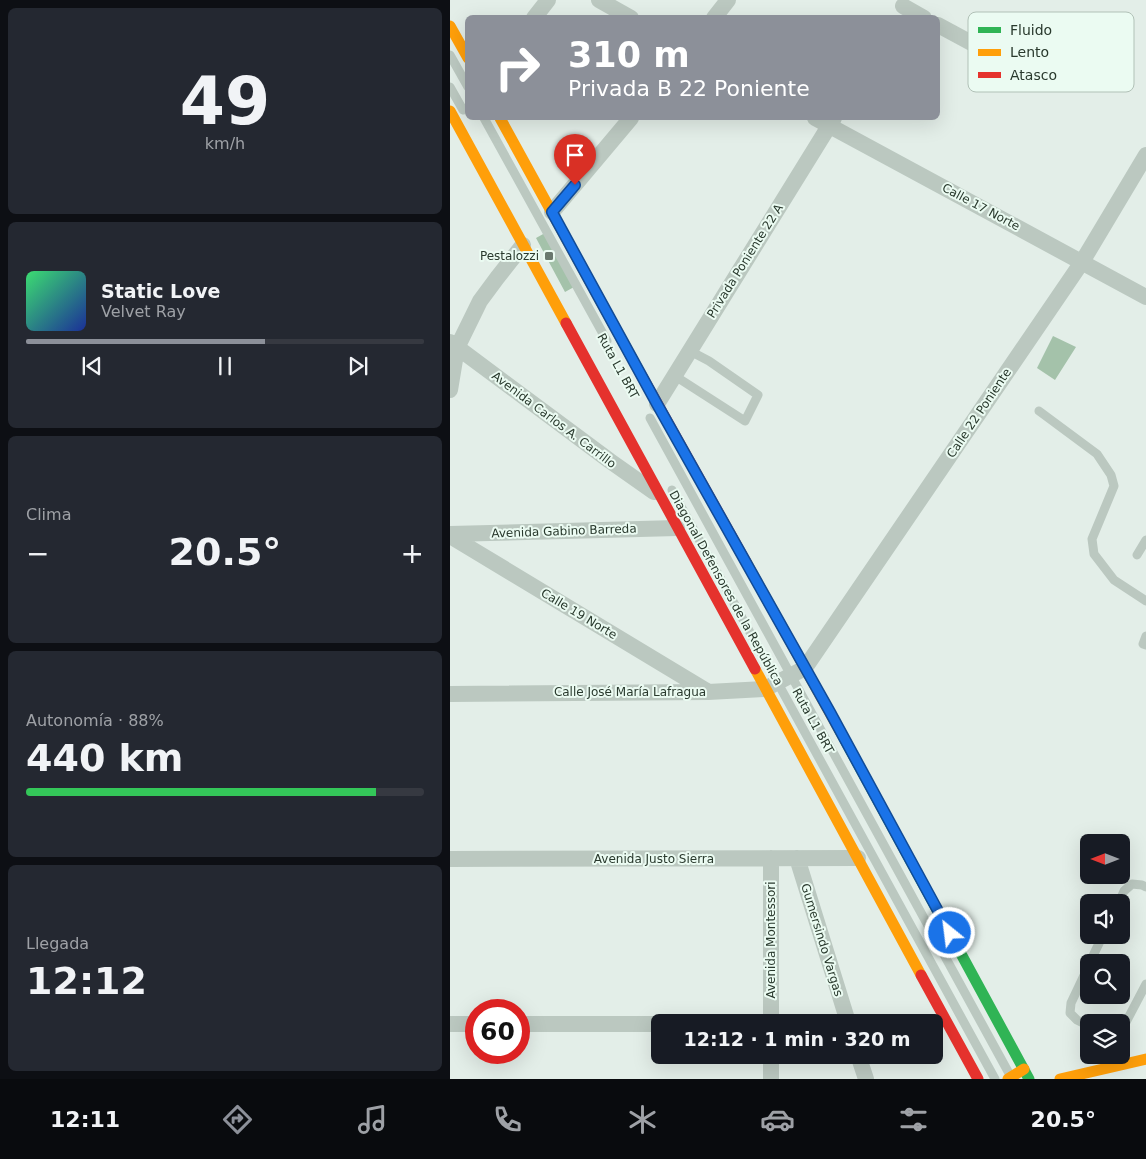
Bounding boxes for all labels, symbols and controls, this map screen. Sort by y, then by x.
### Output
legend [968,12,1134,92]
text: Fluido [1010,22,1052,38]
icon: right [485,35,550,100]
text: 310 m [568,35,690,75]
text: Lento [1010,44,1049,60]
text: 49 [180,64,270,139]
text: Atasco [1010,67,1057,83]
text: Privada B 22 Poniente [568,76,810,101]
text: km/h [205,134,245,153]
pin [554,134,596,185]
icon: arrive [561,141,589,169]
street label: Calle 17 Norte [940,181,1022,233]
street label: Privada Poniente 22 A [704,201,786,321]
place label: Pestalozzi [480,249,539,263]
marker: Pestalozzi [543,250,555,262]
text: Static Love [101,280,221,302]
text: Velvet Ray [101,302,186,321]
street label: Ruta L1 BRT [594,331,642,402]
icon: previous [78,352,106,380]
icon: pause [211,352,239,380]
icon: next [344,352,372,380]
street label: Calle 22 Poniente [944,366,1014,460]
street label: Avenida Carlos A. Carrillo [489,369,619,471]
street label: Diagonal Defensores de la República [666,488,786,688]
text: Clima [26,505,71,524]
street label: Avenida Gabino Barreda [491,521,637,541]
text: 20.5° [169,530,281,574]
text: − [26,537,49,570]
text: + [401,537,424,570]
street label: Calle 19 Norte [539,586,619,642]
street label: Calle José María Lafragua [554,685,706,699]
street label: Ruta L1 BRT [789,686,837,757]
text: Autonomía · 88% [26,711,164,730]
text: 440 km [26,736,183,780]
north arrow [1080,834,1130,884]
map controls [1080,834,1130,1064]
street label: Avenida Justo Sierra [594,852,714,866]
street label: Avenida Montessori [764,881,778,999]
street label: Gumersindo Vargas [798,882,846,998]
button: sound [1080,894,1130,944]
position arrow [923,906,975,958]
text: Llegada [26,934,89,953]
button: search [1080,954,1130,1004]
text: 12:12 [26,959,147,1003]
speed limit sign: 60 [465,999,530,1064]
button: layers [1080,1014,1130,1064]
text: 12:12 · 1 min · 320 m [683,1028,911,1050]
icon: directions [220,1102,255,1137]
icon: music [355,1102,390,1137]
icon: phone [490,1102,525,1137]
icon: climate [625,1102,660,1137]
icon: car [760,1102,795,1137]
icon: filters [896,1102,931,1137]
text: 12:11 [50,1107,120,1132]
text: 20.5° [1031,1107,1096,1132]

